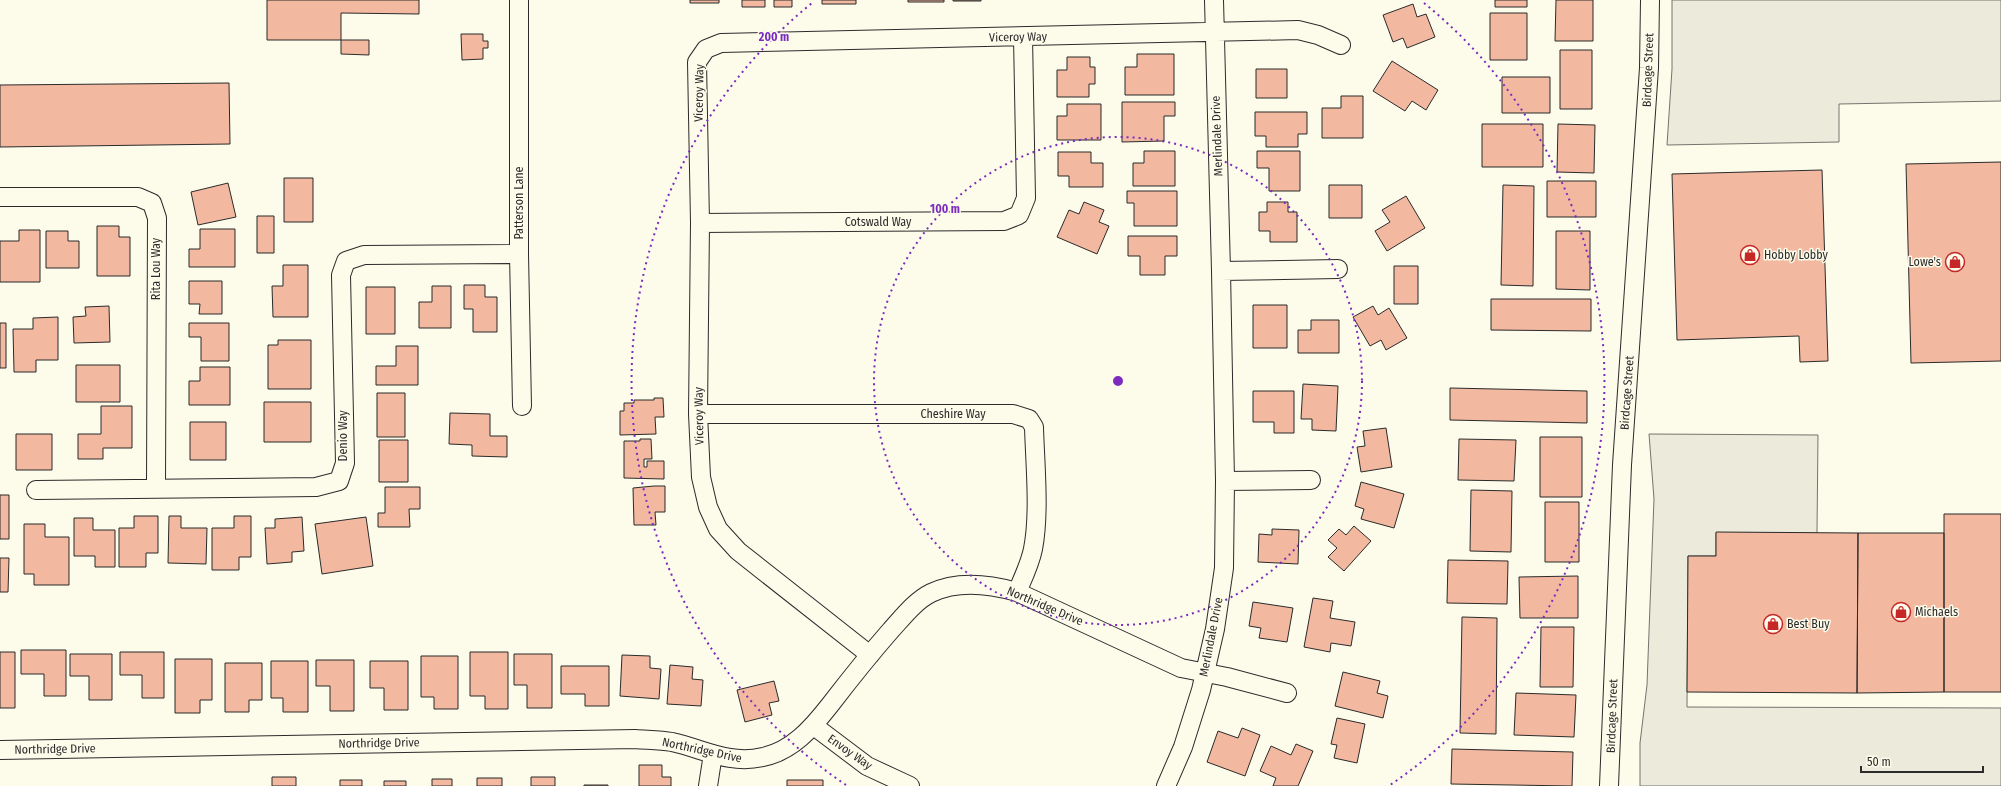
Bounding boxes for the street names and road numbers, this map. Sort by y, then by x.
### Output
street label: Viceroy Way [989,29,1048,45]
street label: Birdcage Street [1640,33,1656,107]
street label: Viceroy Way [691,63,707,122]
street label: Merlindale Drive [1209,95,1225,177]
street label: Patterson Lane [512,166,526,240]
street label: Cotswald Way [845,215,912,229]
street label: Rita Lou Way [149,237,163,300]
street label: Birdcage Street [1617,355,1637,431]
street label: Viceroy Way [691,386,707,445]
street label: Cheshire Way [921,407,986,421]
street label: Denio Way [336,410,350,462]
street label: Northridge Drive [1005,584,1085,628]
street label: Merlindale Drive [1196,596,1226,678]
street label: Birdcage Street [1604,679,1620,753]
street label: Envoy Way [825,732,875,773]
street label: Northridge Drive [338,735,420,751]
street label: Northridge Drive [661,735,743,765]
street label: Northridge Drive [14,741,96,757]

